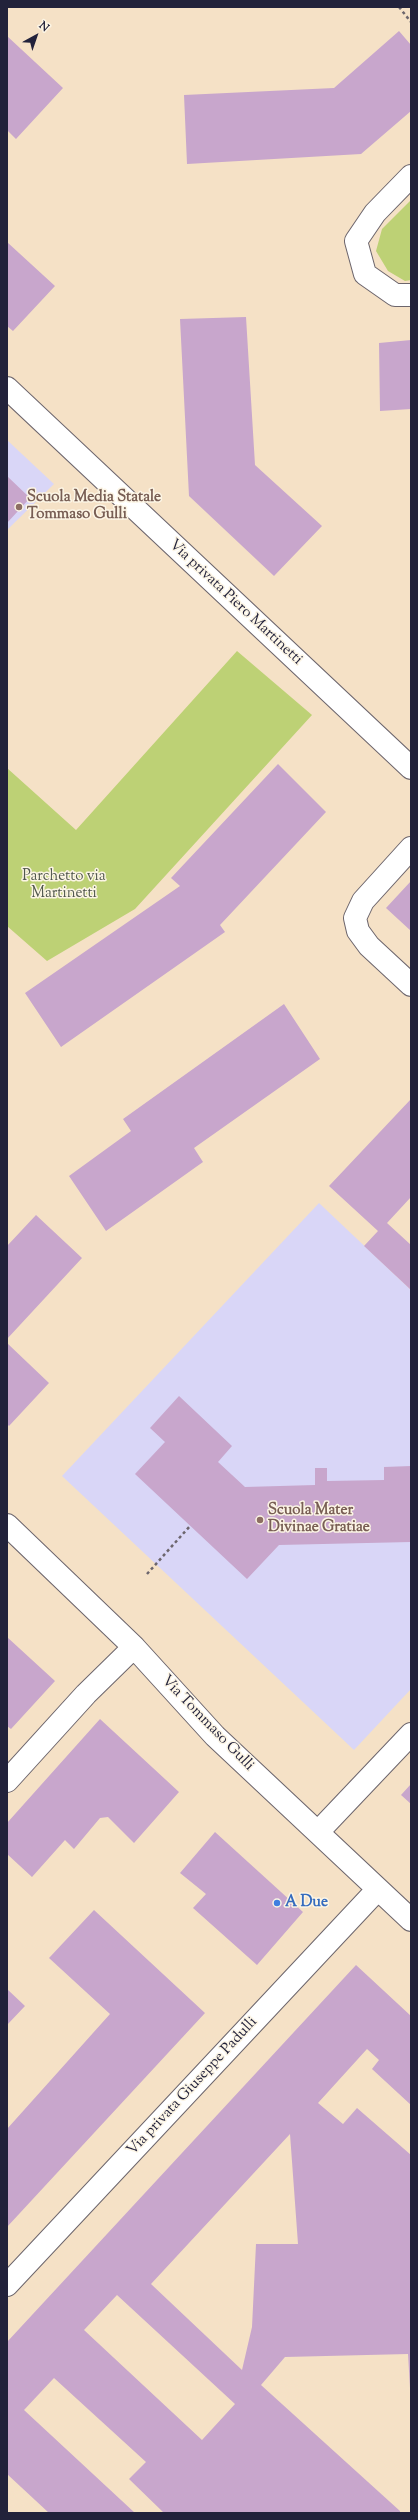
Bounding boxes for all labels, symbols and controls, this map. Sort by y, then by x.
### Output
north arrow [16,16,56,56]
text: N [35,18,52,36]
place label: Scuola Media Statale Tommaso Gulli [27,489,161,524]
marker: Scuola Media Statale Tommaso Gulli [14,502,24,512]
street label: Via privata Piero Martinetti [165,537,305,669]
park label: Parchetto via Martinetti [22,868,106,903]
place label: Scuola Mater Divinae Gratiae [268,1502,370,1537]
marker: Scuola Mater Divinae Gratiae [255,1515,265,1525]
street label: Via Tommaso Gulli [157,1673,257,1775]
place label: A Due [285,1894,328,1912]
marker: A Due [272,1898,282,1908]
street label: Via privata Giuseppe Padulli [124,2014,262,2160]

